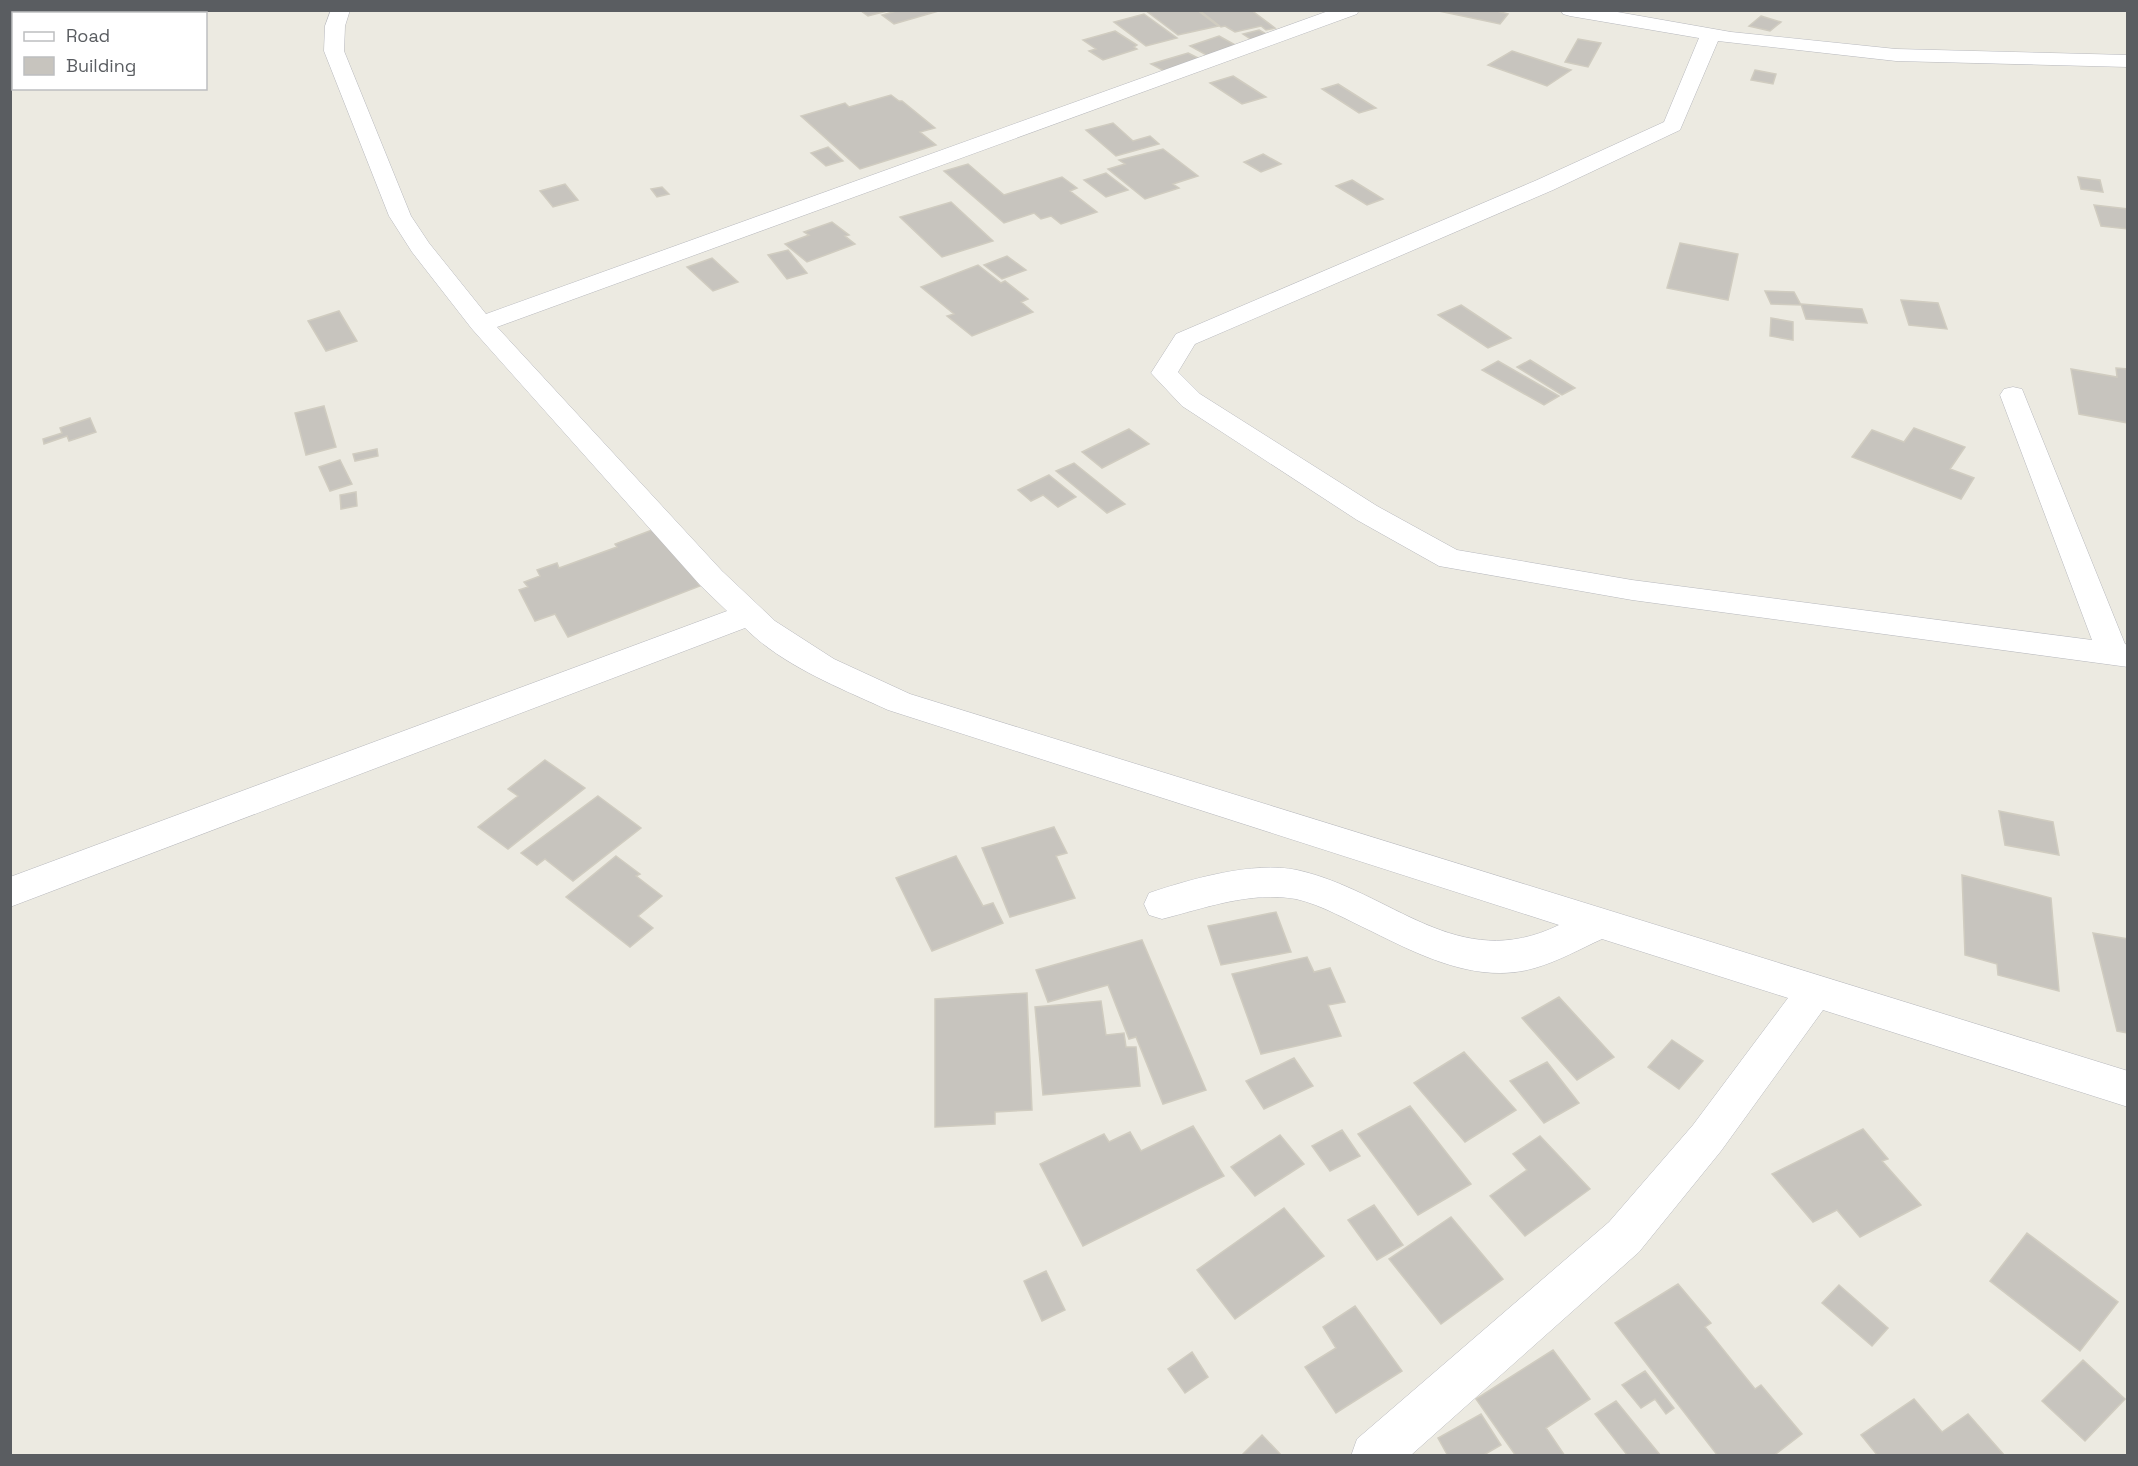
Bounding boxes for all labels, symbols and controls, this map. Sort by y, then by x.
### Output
legend [12,12,207,90]
text: Road [66,24,110,47]
text: Building [66,54,136,77]

